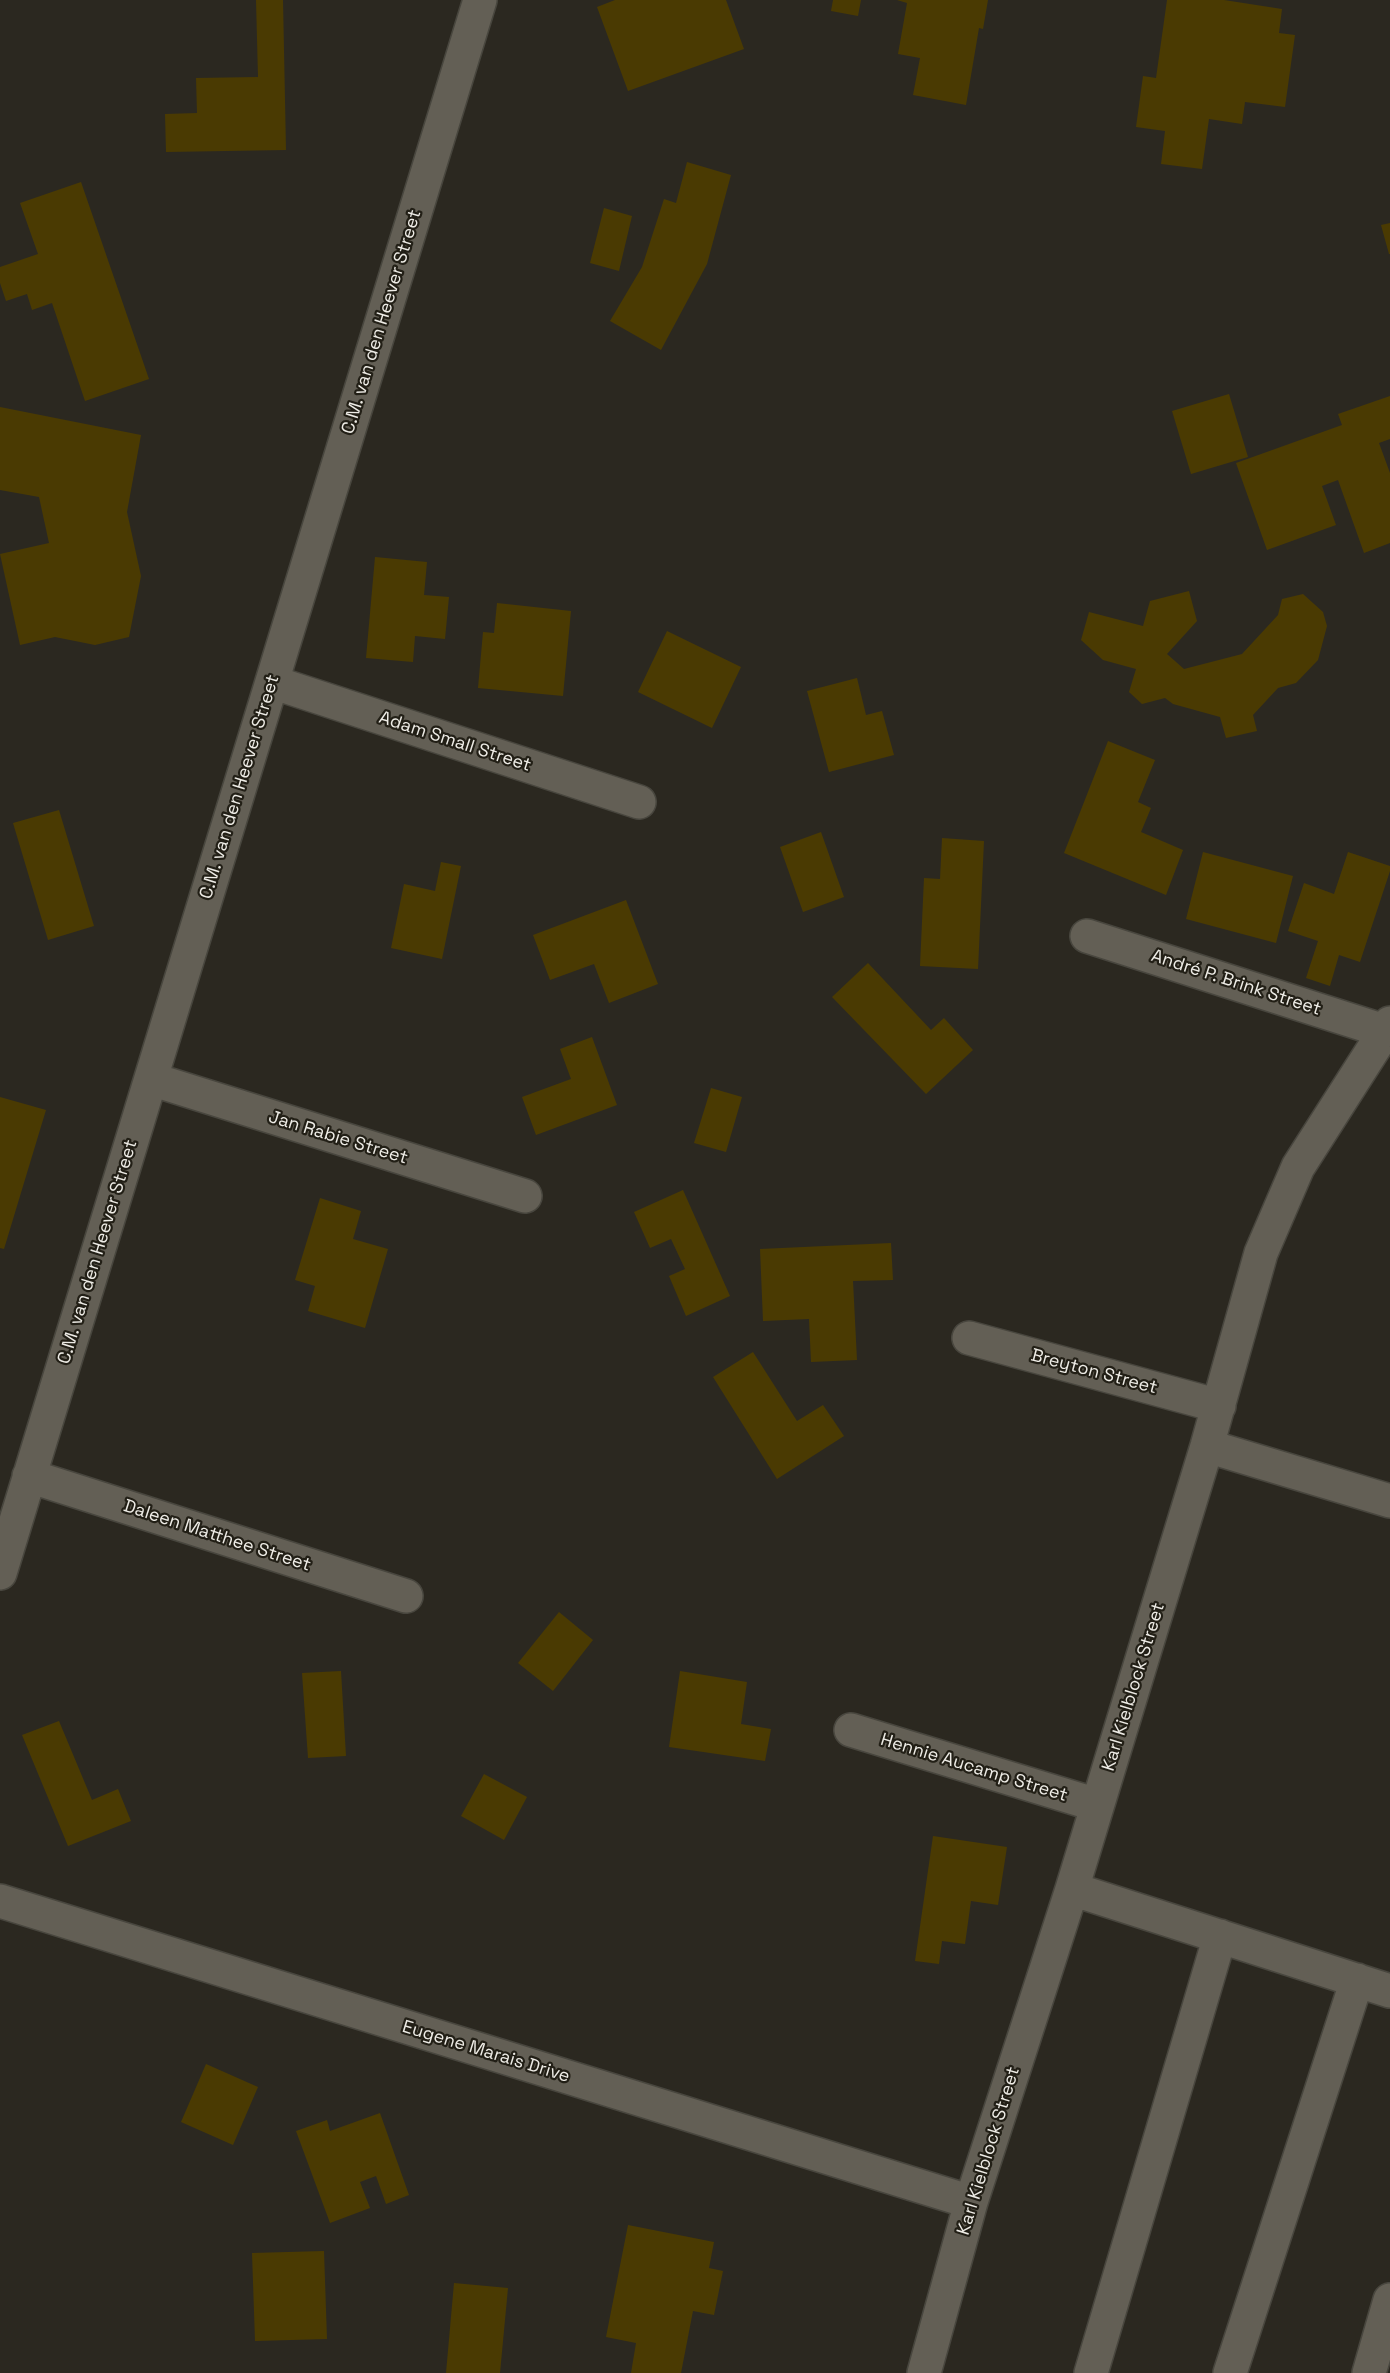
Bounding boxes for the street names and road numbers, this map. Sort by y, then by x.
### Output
street label: C.M. van den Heever Street [338,207,426,437]
street label: C.M. van den Heever Street [196,672,284,902]
street label: Adam Small Street [376,707,534,777]
street label: André P. Brink Street [1148,945,1324,1021]
street label: Jan Rabie Street [266,1107,410,1169]
street label: C.M. van den Heever Street [54,1137,142,1367]
street label: Breyton Street [1029,1345,1159,1399]
street label: Daleen Matthee Street [121,1495,313,1577]
street label: Karl Kielblock Street [1098,1600,1170,1774]
street label: Hennie Aucamp Street [878,1729,1070,1807]
street label: Eugene Marais Drive [400,2016,572,2088]
street label: Karl Kielblock Street [953,2064,1025,2238]

